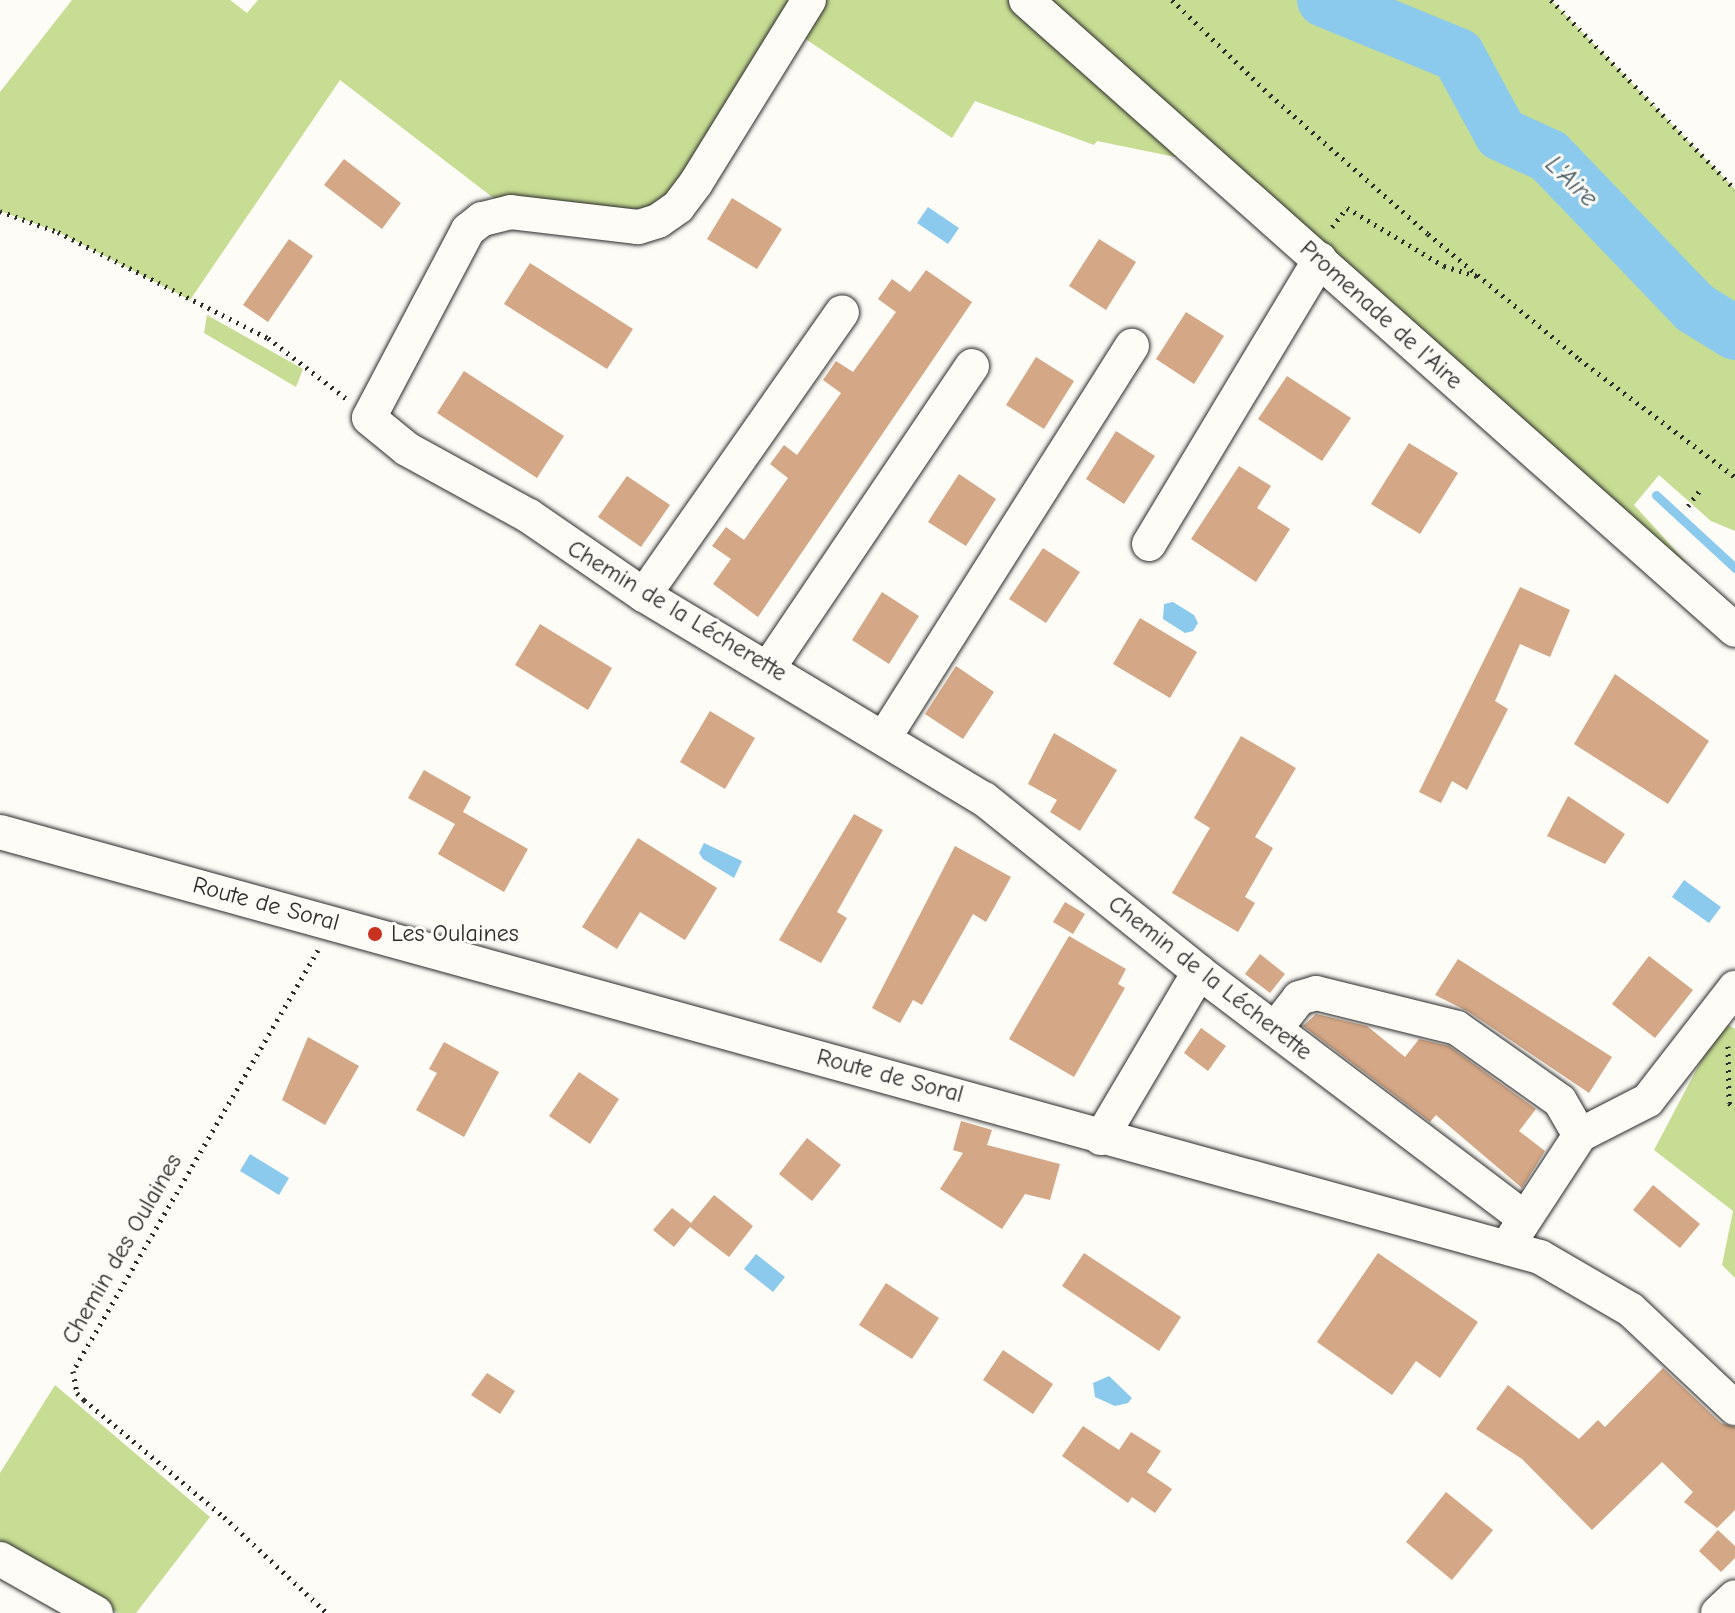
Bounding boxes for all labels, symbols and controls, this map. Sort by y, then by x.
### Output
water label: L'Aire [1538,150,1604,214]
street label: Promenade de l'Aire [1294,234,1468,396]
street label: Chemin de la Lécherette [562,534,792,688]
street label: Route de Soral [190,871,342,937]
street label: Chemin de la Lécherette [1102,889,1318,1067]
place label: Les Oulaines [391,920,519,948]
marker: Les Oulaines [366,925,384,943]
street label: Route de Soral [814,1043,966,1109]
street label: Chemin des Oulaines [56,1149,188,1349]

